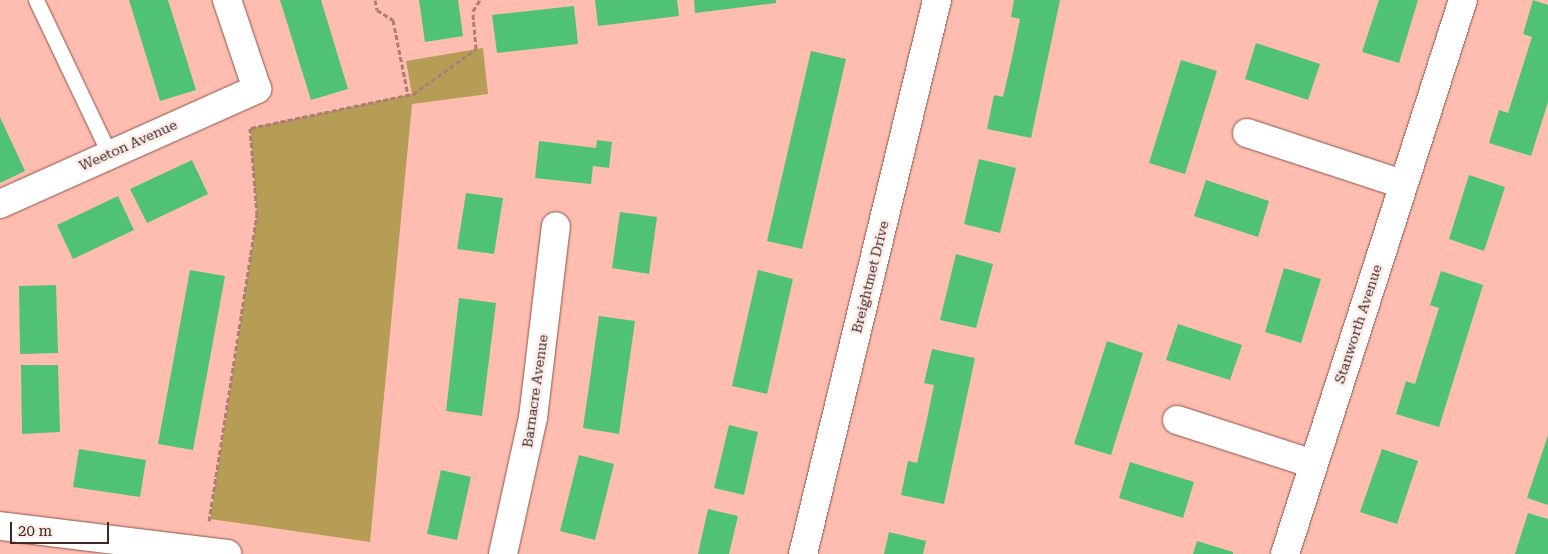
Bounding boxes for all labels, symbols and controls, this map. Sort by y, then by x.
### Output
street label: Weeton Avenue [76,116,180,174]
street label: Breightmet Drive [848,219,892,335]
street label: Stanworth Avenue [1331,262,1385,386]
street label: Barnacre Avenue [519,333,551,449]
scale bar [12,512,111,544]
text: 20 m [18,522,52,540]

